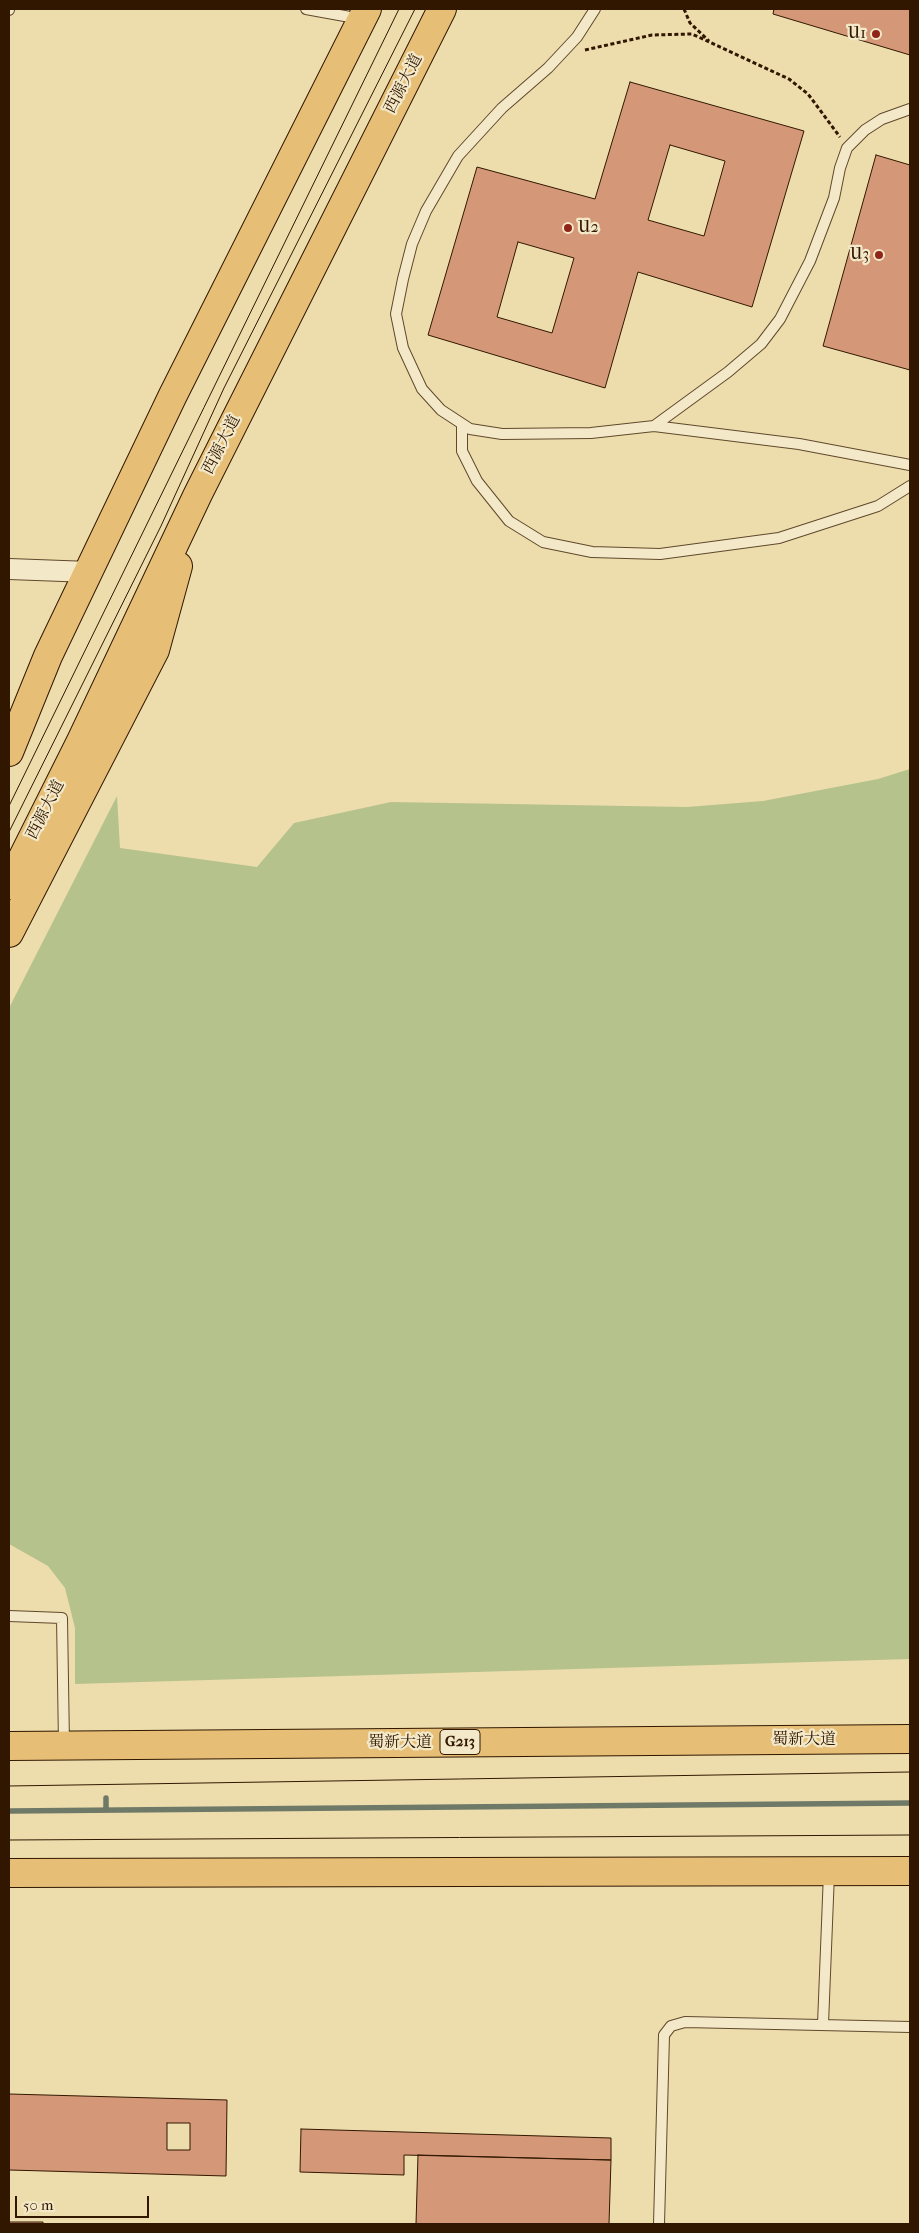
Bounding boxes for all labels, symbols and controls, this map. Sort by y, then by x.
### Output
place label: U1 [848,24,866,44]
marker: U1 [870,28,882,40]
street label: 西源大道 [381,51,427,117]
place label: U2 [578,218,599,238]
marker: U2 [562,222,574,234]
place label: U3 [850,245,869,265]
marker: U3 [873,249,885,261]
street label: 西源大道 [199,412,245,478]
street label: 西源大道 [23,777,69,843]
road number: G213 [440,1730,480,1754]
street label: 蜀新大道 [772,1730,836,1750]
street label: 蜀新大道 [368,1733,432,1753]
scale bar [18,2186,151,2218]
text: 50 m [23,2196,53,2214]

